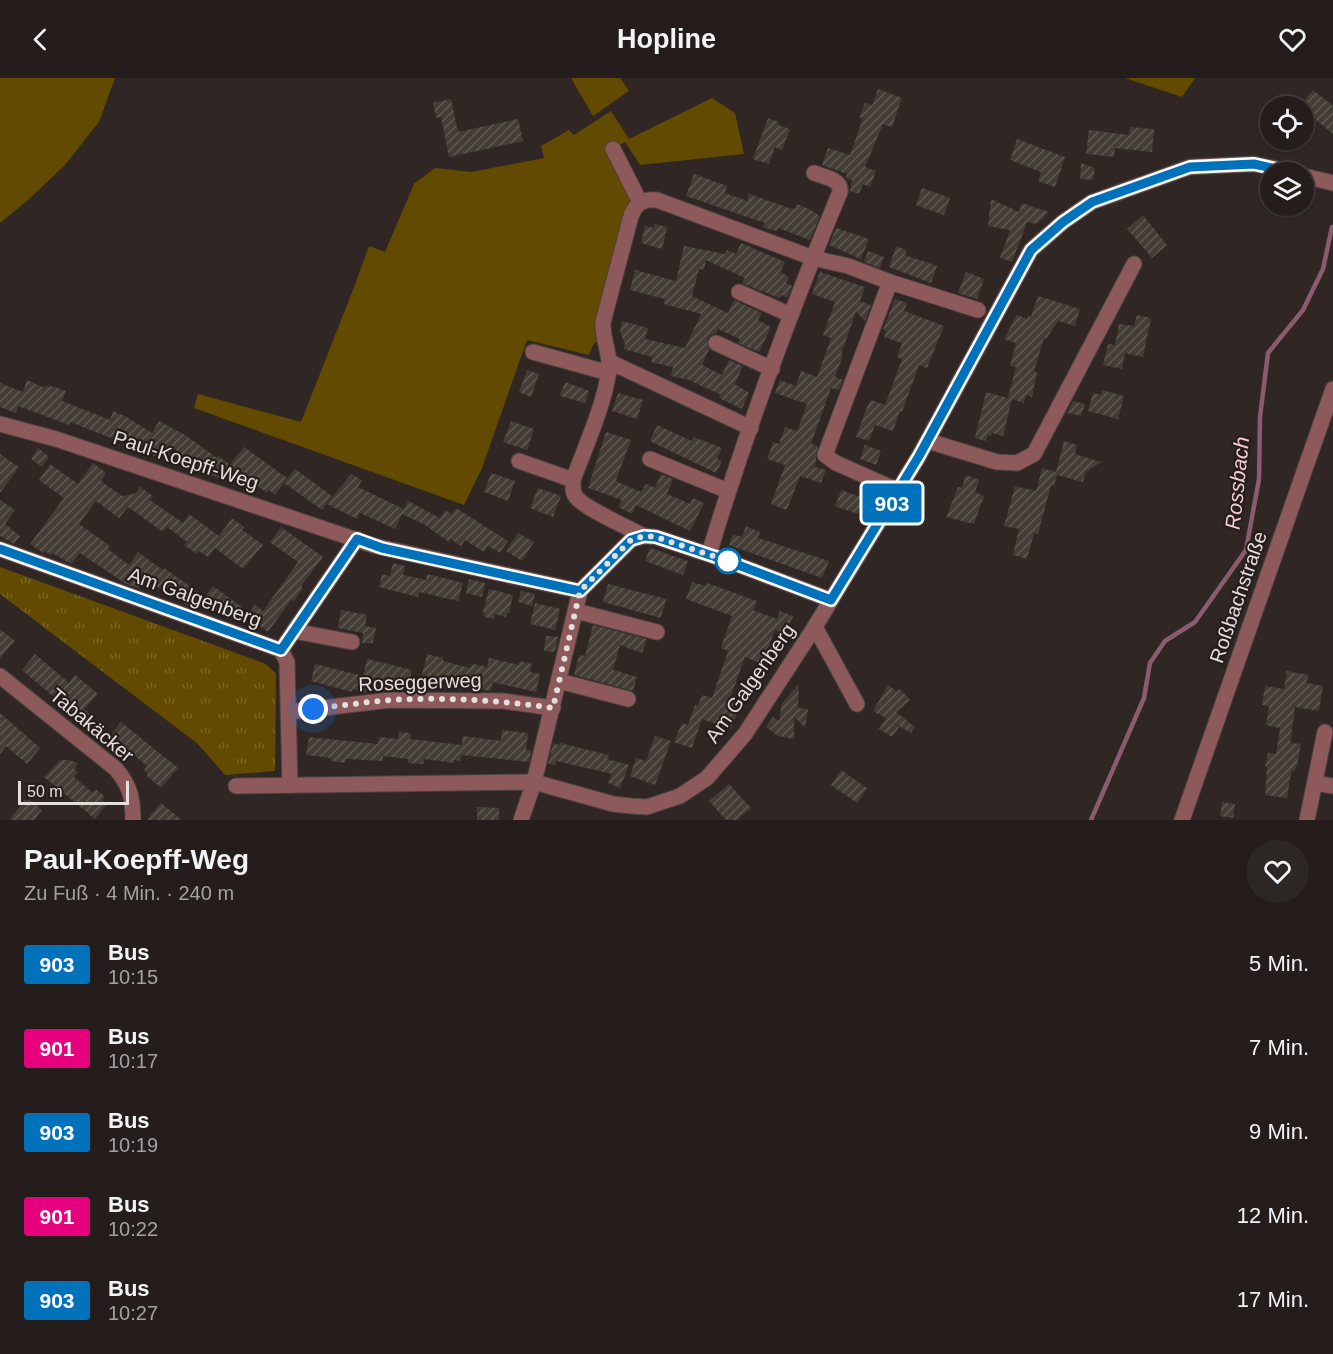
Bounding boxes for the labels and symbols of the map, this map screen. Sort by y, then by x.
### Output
street label: Paul-Koepff-Weg [111,426,261,494]
water label: Rossbach [1221,435,1253,531]
line badge: 903 [858,484,926,522]
street label: Roßbachstraße [1205,528,1271,666]
unlabelled marker [715,548,741,574]
street label: Am Galgenberg [125,563,265,631]
street label: Am Galgenberg [701,619,799,747]
street label: Roseggerweg [358,669,482,695]
street label: Tabakäcker [46,684,139,767]
your location [298,694,328,724]
scale bar [18,778,129,806]

